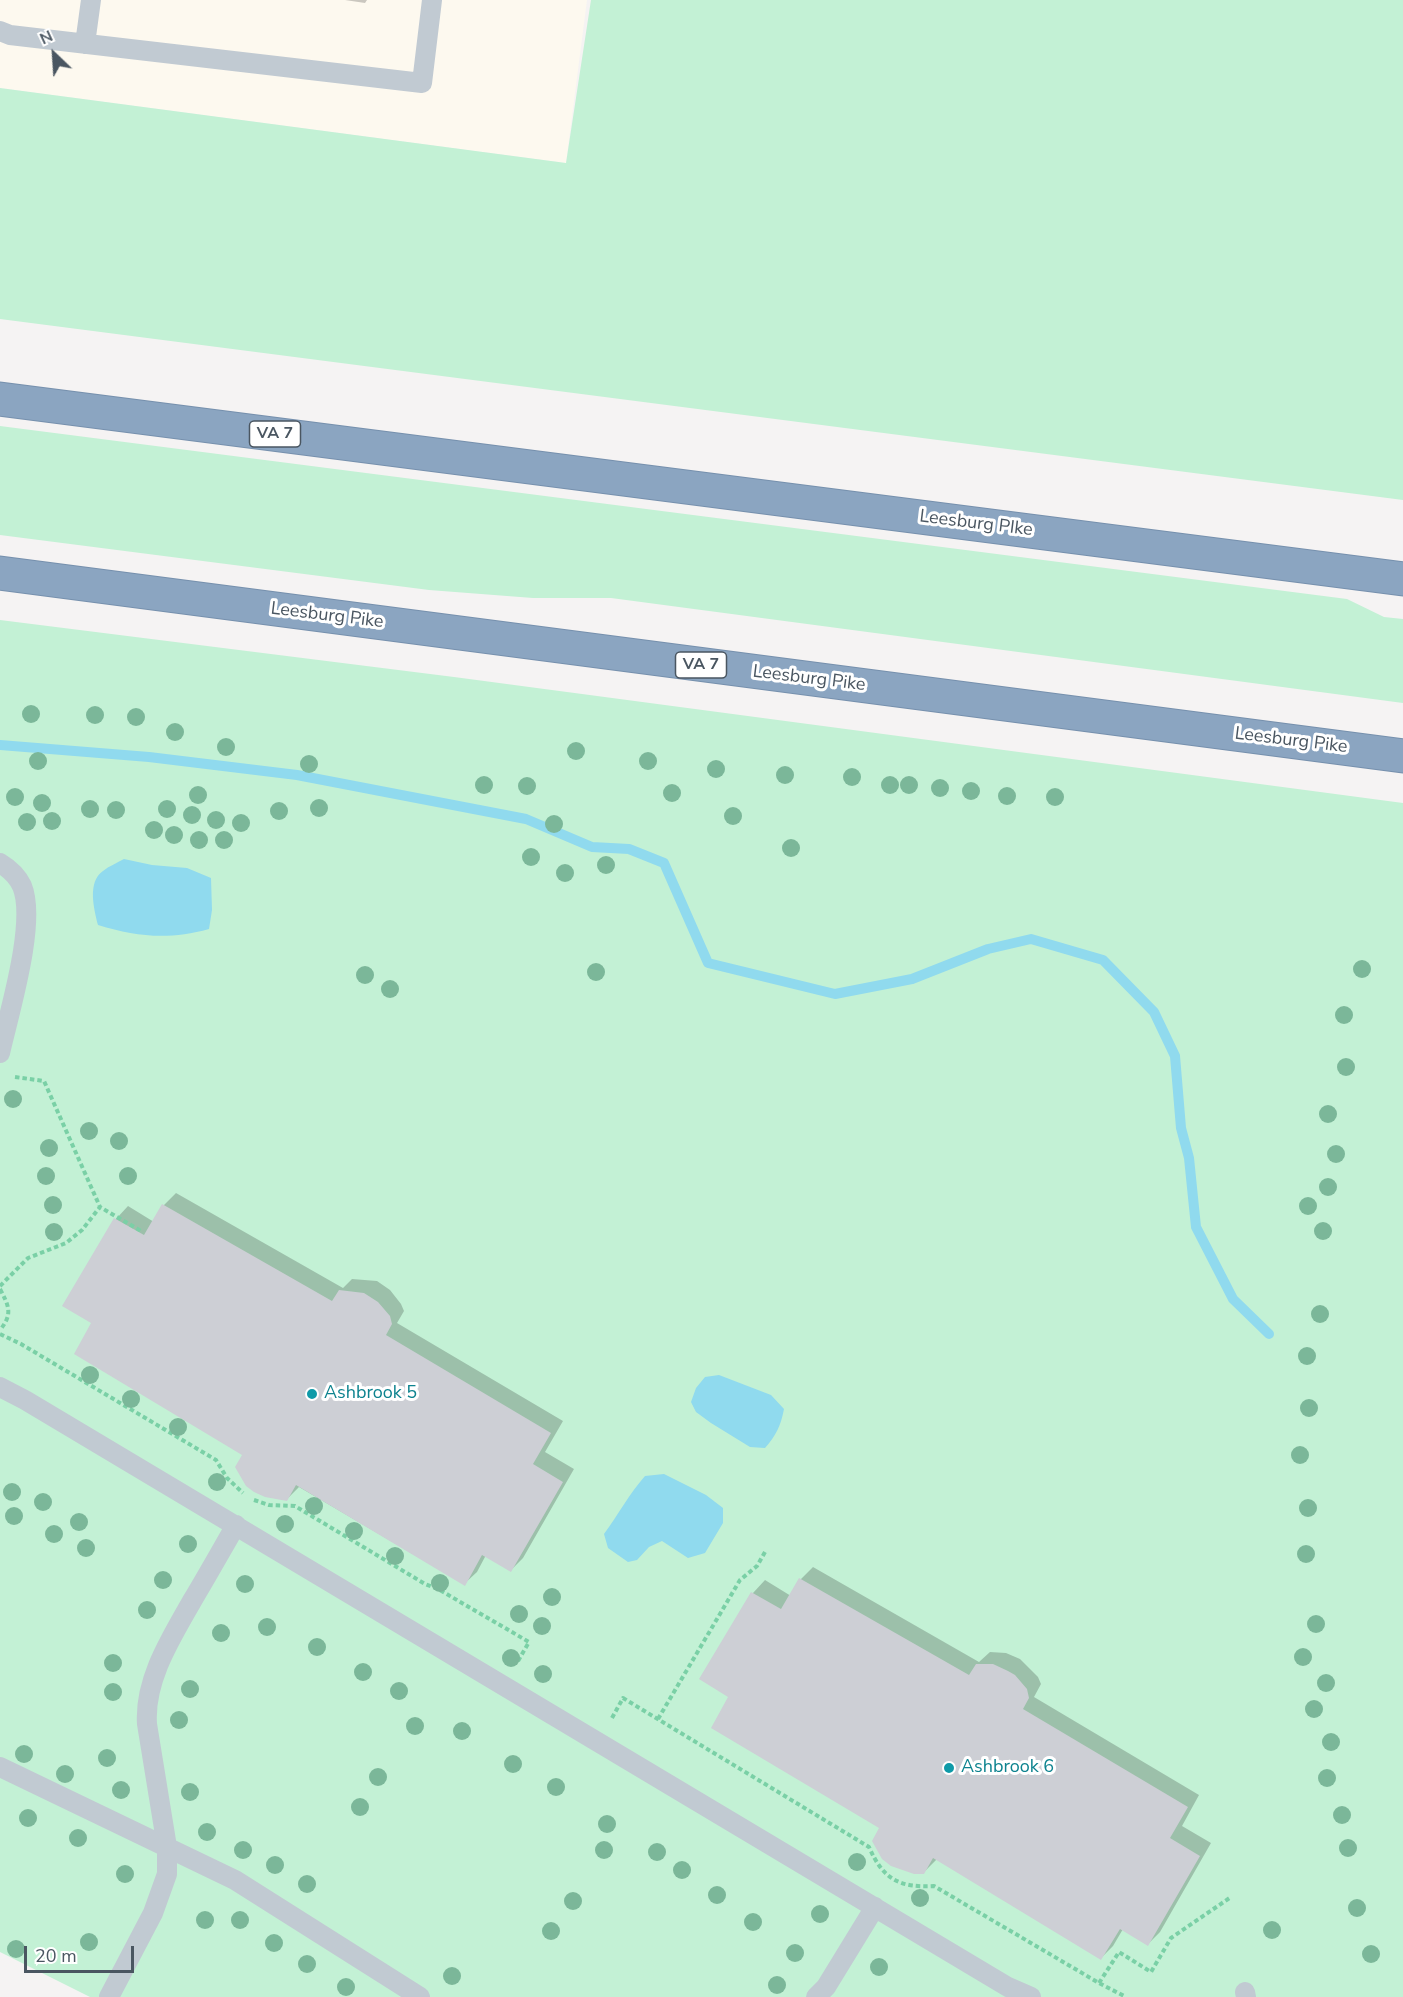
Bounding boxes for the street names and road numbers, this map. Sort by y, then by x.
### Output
road number: VA 7 [250,421,300,447]
street label: Leesburg PIke [918,506,1034,542]
street label: Leesburg Pike [269,598,385,634]
road number: VA 7 [676,652,726,678]
street label: Leesburg Pike [751,661,867,697]
street label: Leesburg Pike [1233,723,1349,759]

